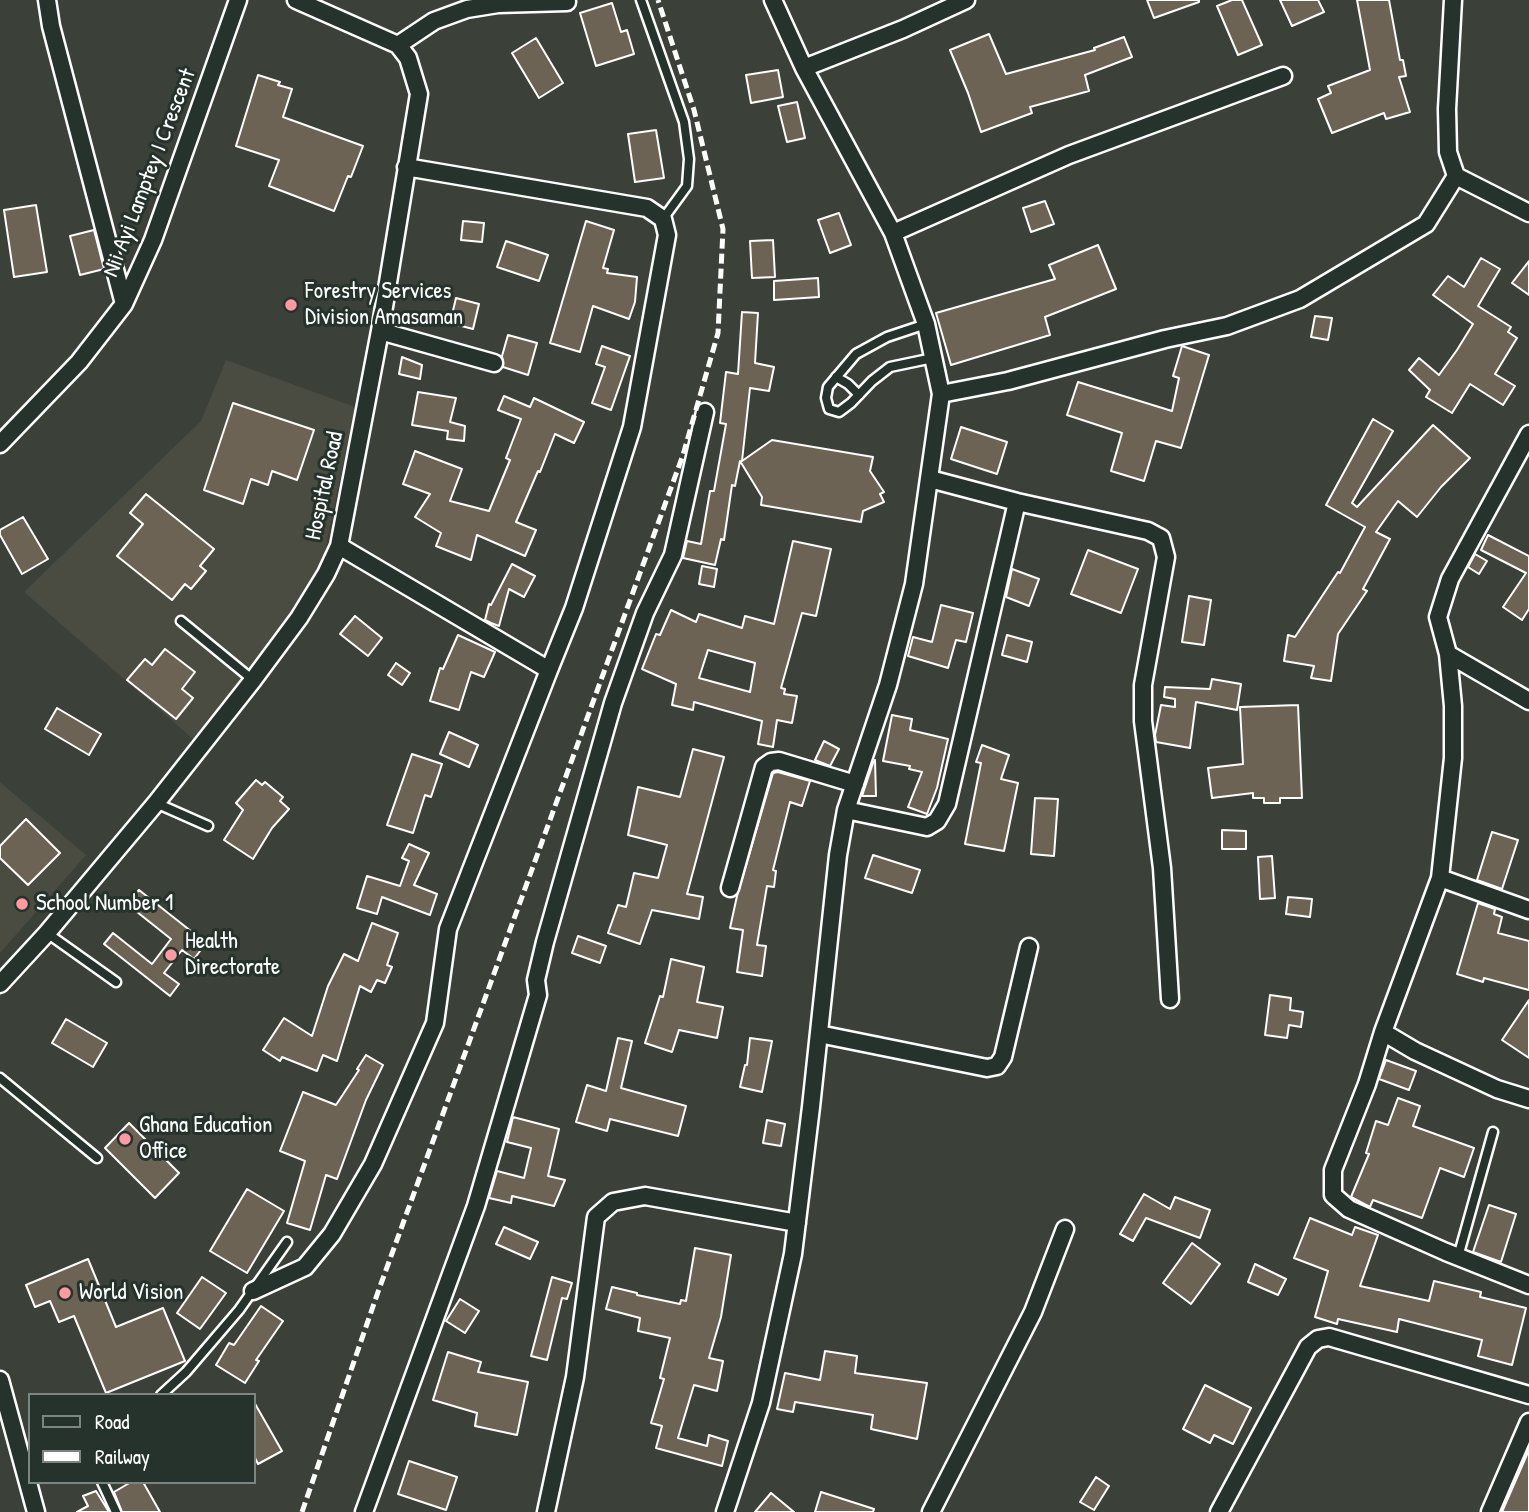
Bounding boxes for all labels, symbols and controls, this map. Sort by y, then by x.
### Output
street label: Nii Ayi Lamptey I Crescent [98,65,202,281]
place label: Forestry Services Division Amasaman [305,278,463,332]
marker: Forestry Services Division Amasaman [283,297,299,313]
street label: Hospital Road [300,429,350,543]
place label: School Number 1 [36,890,173,918]
marker: School Number 1 [14,896,30,912]
place label: Health Directorate [185,928,280,982]
marker: Health Directorate [163,947,179,963]
place label: Ghana Education Office [139,1112,272,1166]
marker: Ghana Education Office [117,1131,133,1147]
place label: World Vision [79,1279,183,1307]
marker: World Vision [57,1285,73,1301]
legend [28,1393,256,1484]
text: Road [95,1407,129,1436]
text: Railway [95,1442,150,1471]

